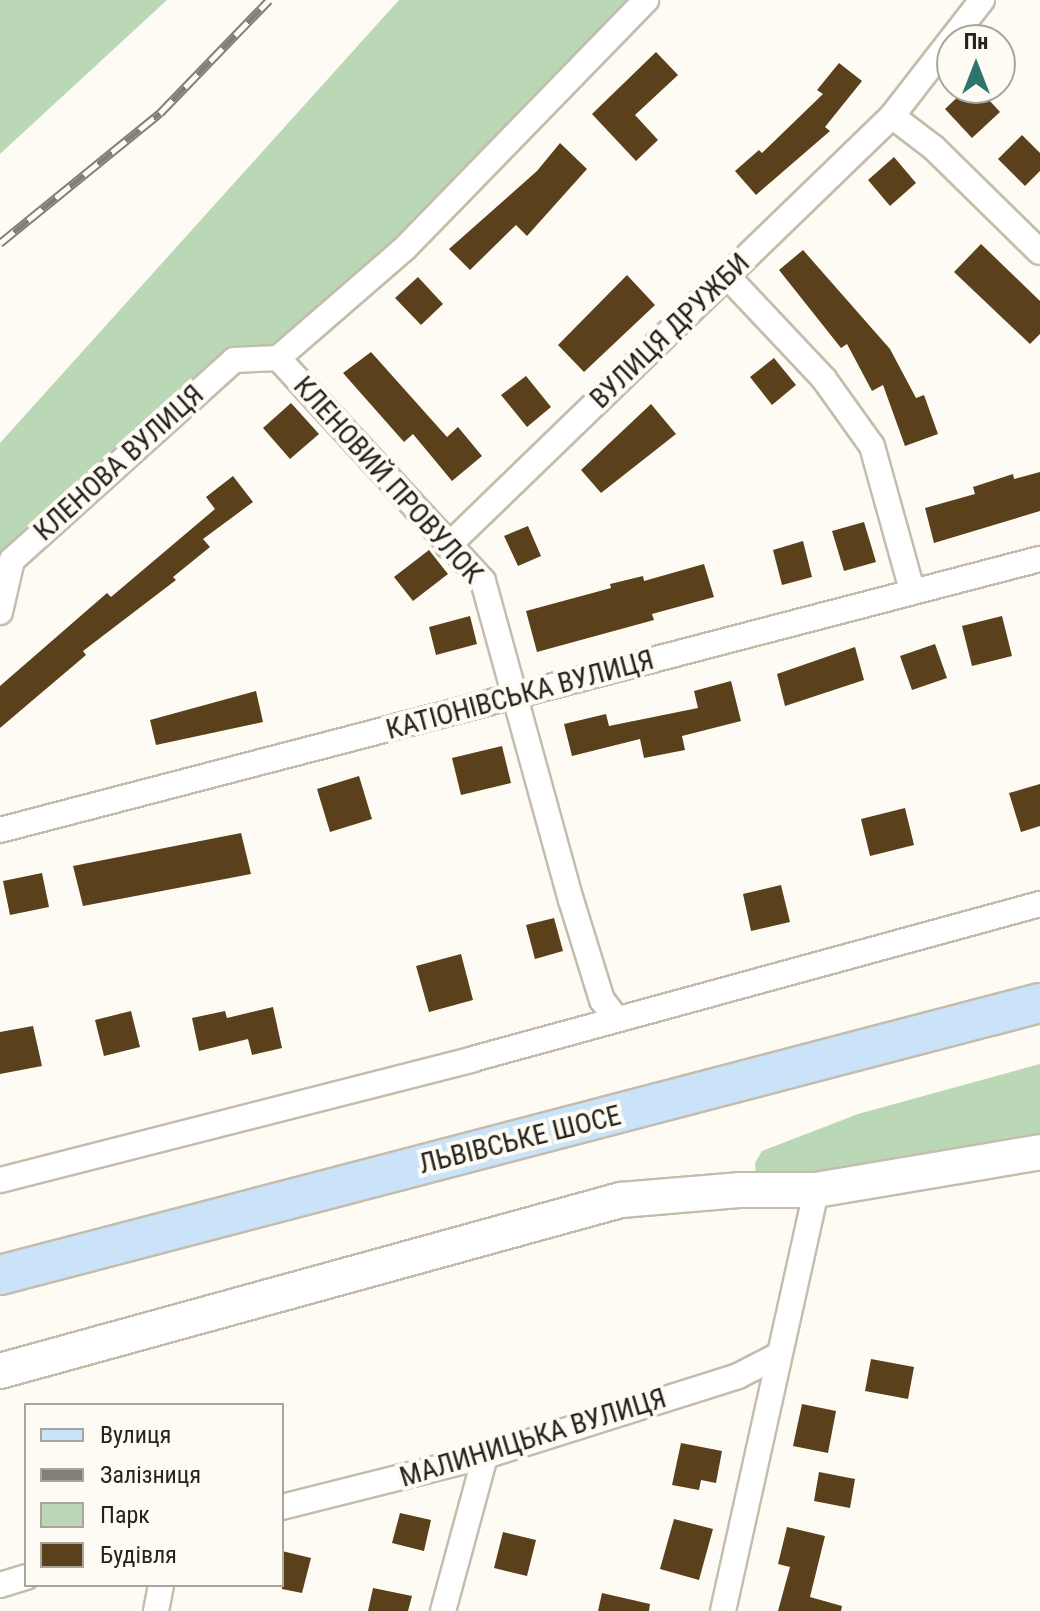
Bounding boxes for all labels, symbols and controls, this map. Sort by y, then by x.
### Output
north arrow [936,24,1016,104]
text: Пн [964,29,988,54]
street label: ВУЛИЦЯ ДРУЖБИ [583,246,757,416]
street label: КЛЕНОВИЙ ПРОВУЛОК [286,370,490,590]
street label: КЛЕНОВА ВУЛИЦЯ [27,378,211,548]
street label: КАТІОНІВСЬКА ВУЛИЦЯ [383,643,657,747]
street label: ЛЬВІВСЬКЕ ШОСЕ [415,1099,625,1181]
street label: МАЛИНИЦЬКА ВУЛИЦЯ [396,1381,670,1495]
legend [24,1403,284,1587]
text: Вулиця [100,1421,171,1449]
text: Залізниця [100,1461,201,1489]
text: Парк [100,1501,150,1529]
text: Будівля [100,1541,177,1569]

